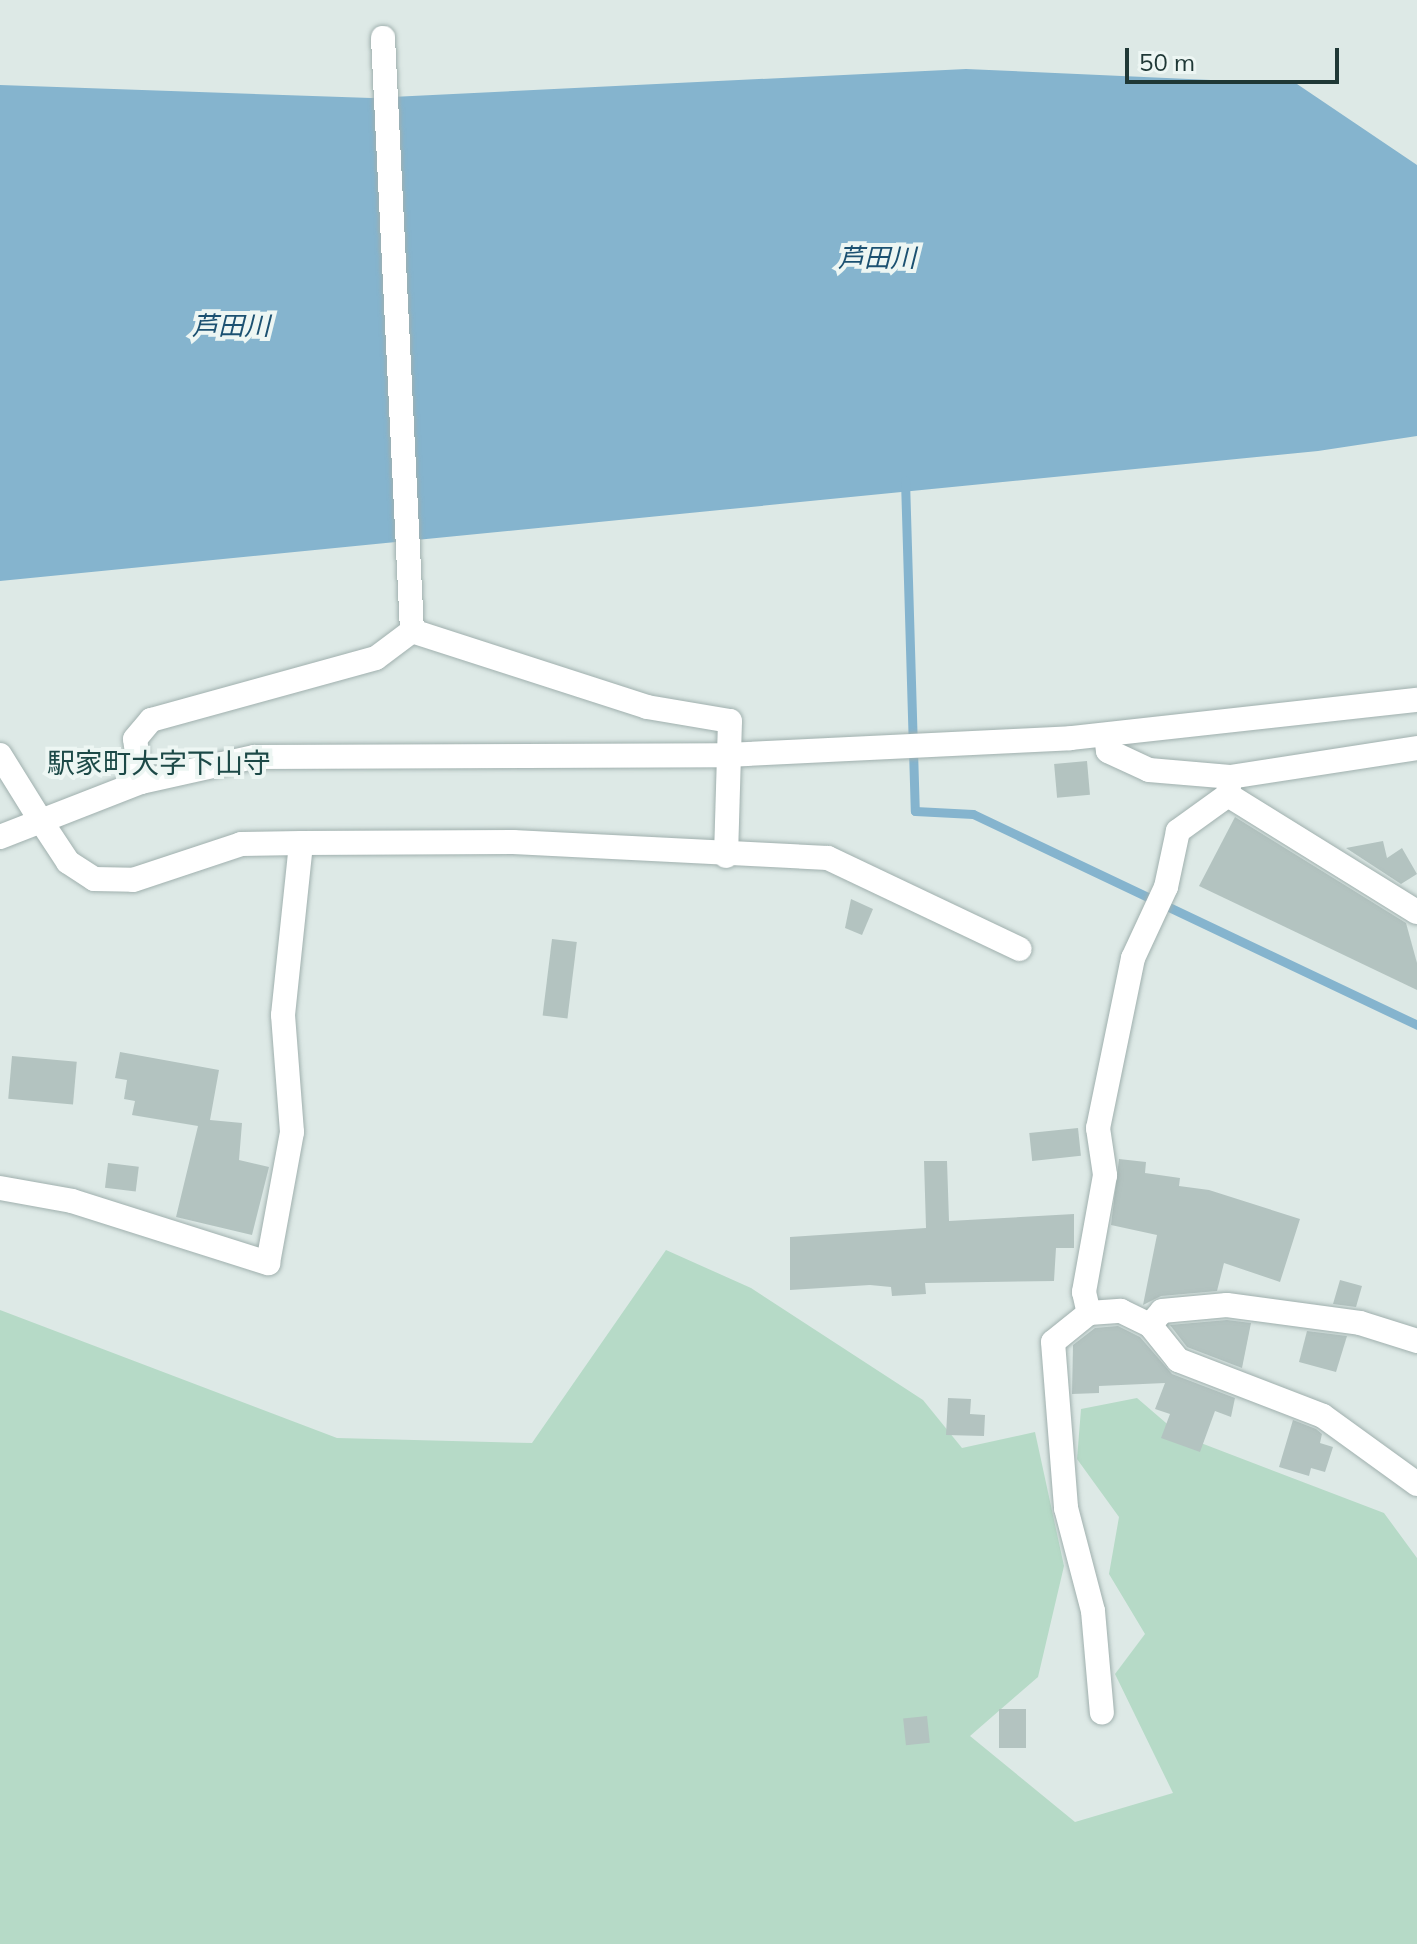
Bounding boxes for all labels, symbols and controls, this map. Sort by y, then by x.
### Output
scale bar [1129,32,1343,82]
text: 50 m [1139,47,1195,77]
water label: 芦田川 [838,242,916,274]
water label: 芦田川 [192,310,270,342]
district label: 駅家町大字下山守 [47,746,271,780]

